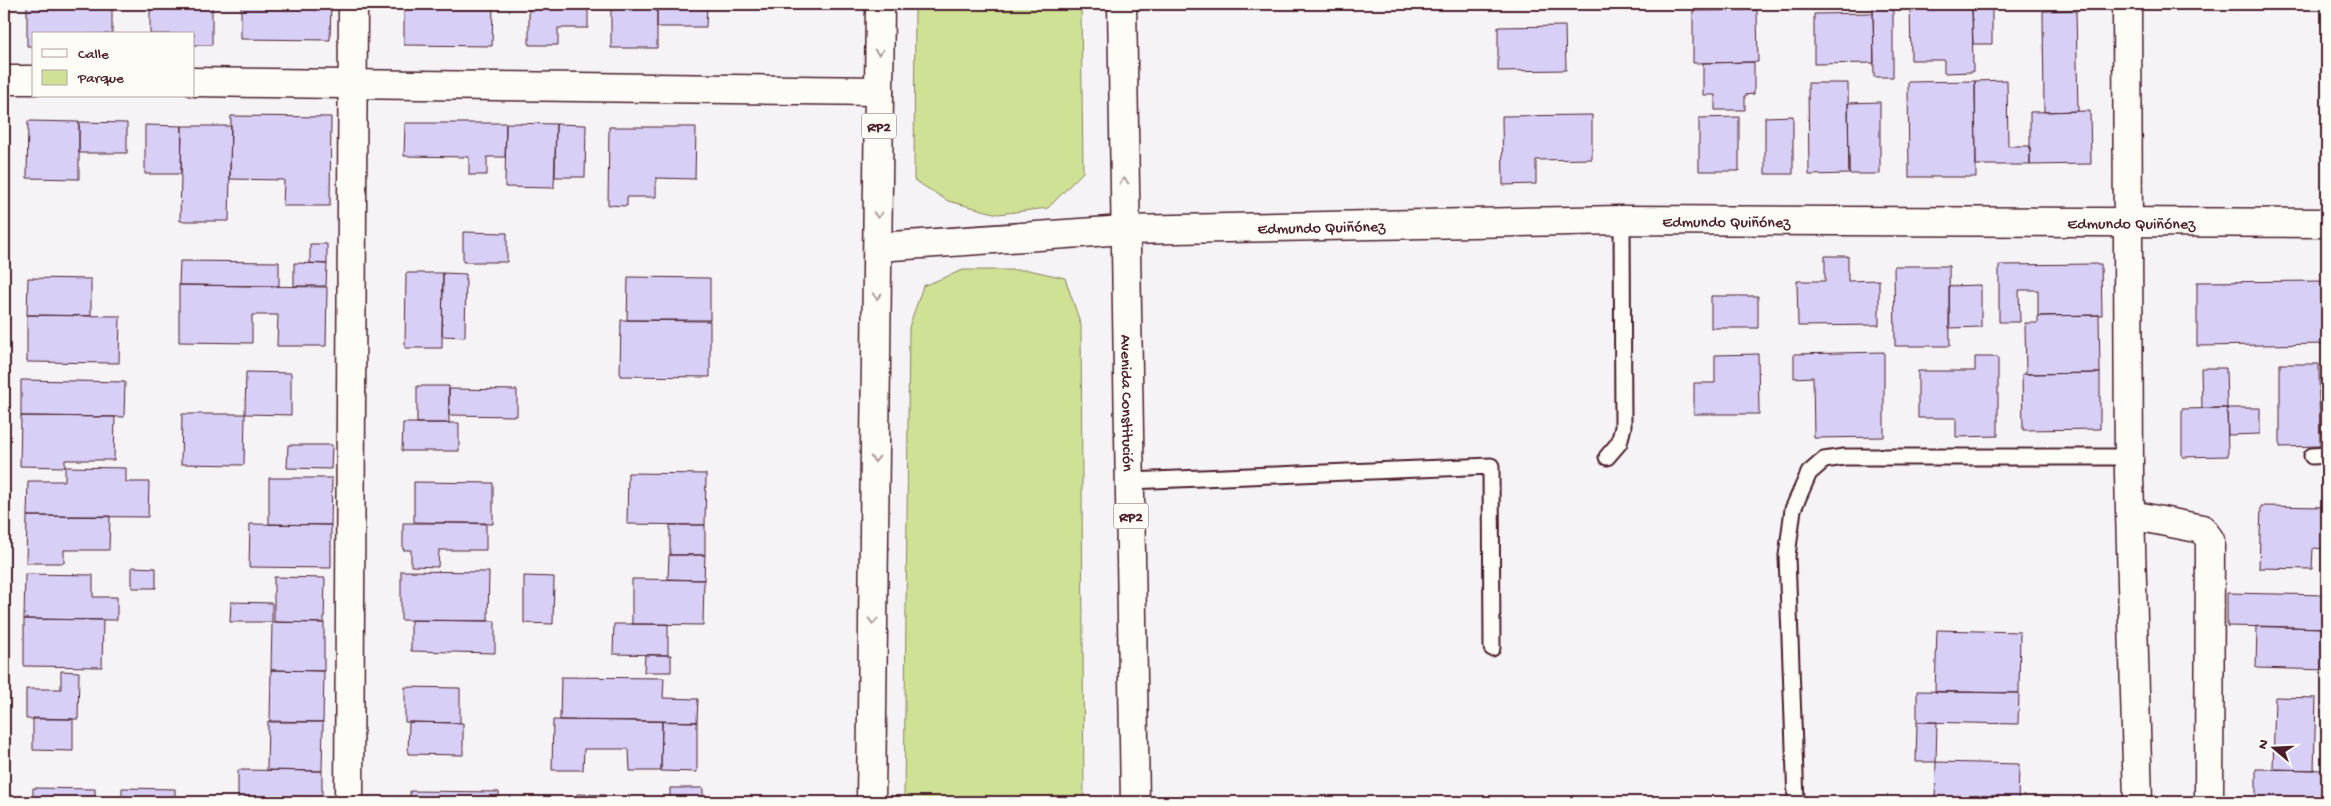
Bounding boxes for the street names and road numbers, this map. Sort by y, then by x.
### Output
road number: RP2 [862,114,896,138]
street label: Edmundo Quiñónez [1662,214,1791,234]
street label: Edmundo Quiñónez [2067,216,2196,235]
street label: Edmundo Quiñónez [1257,219,1387,240]
street label: Avenida Constitución [1114,334,1136,472]
road number: RP2 [1114,504,1148,528]

